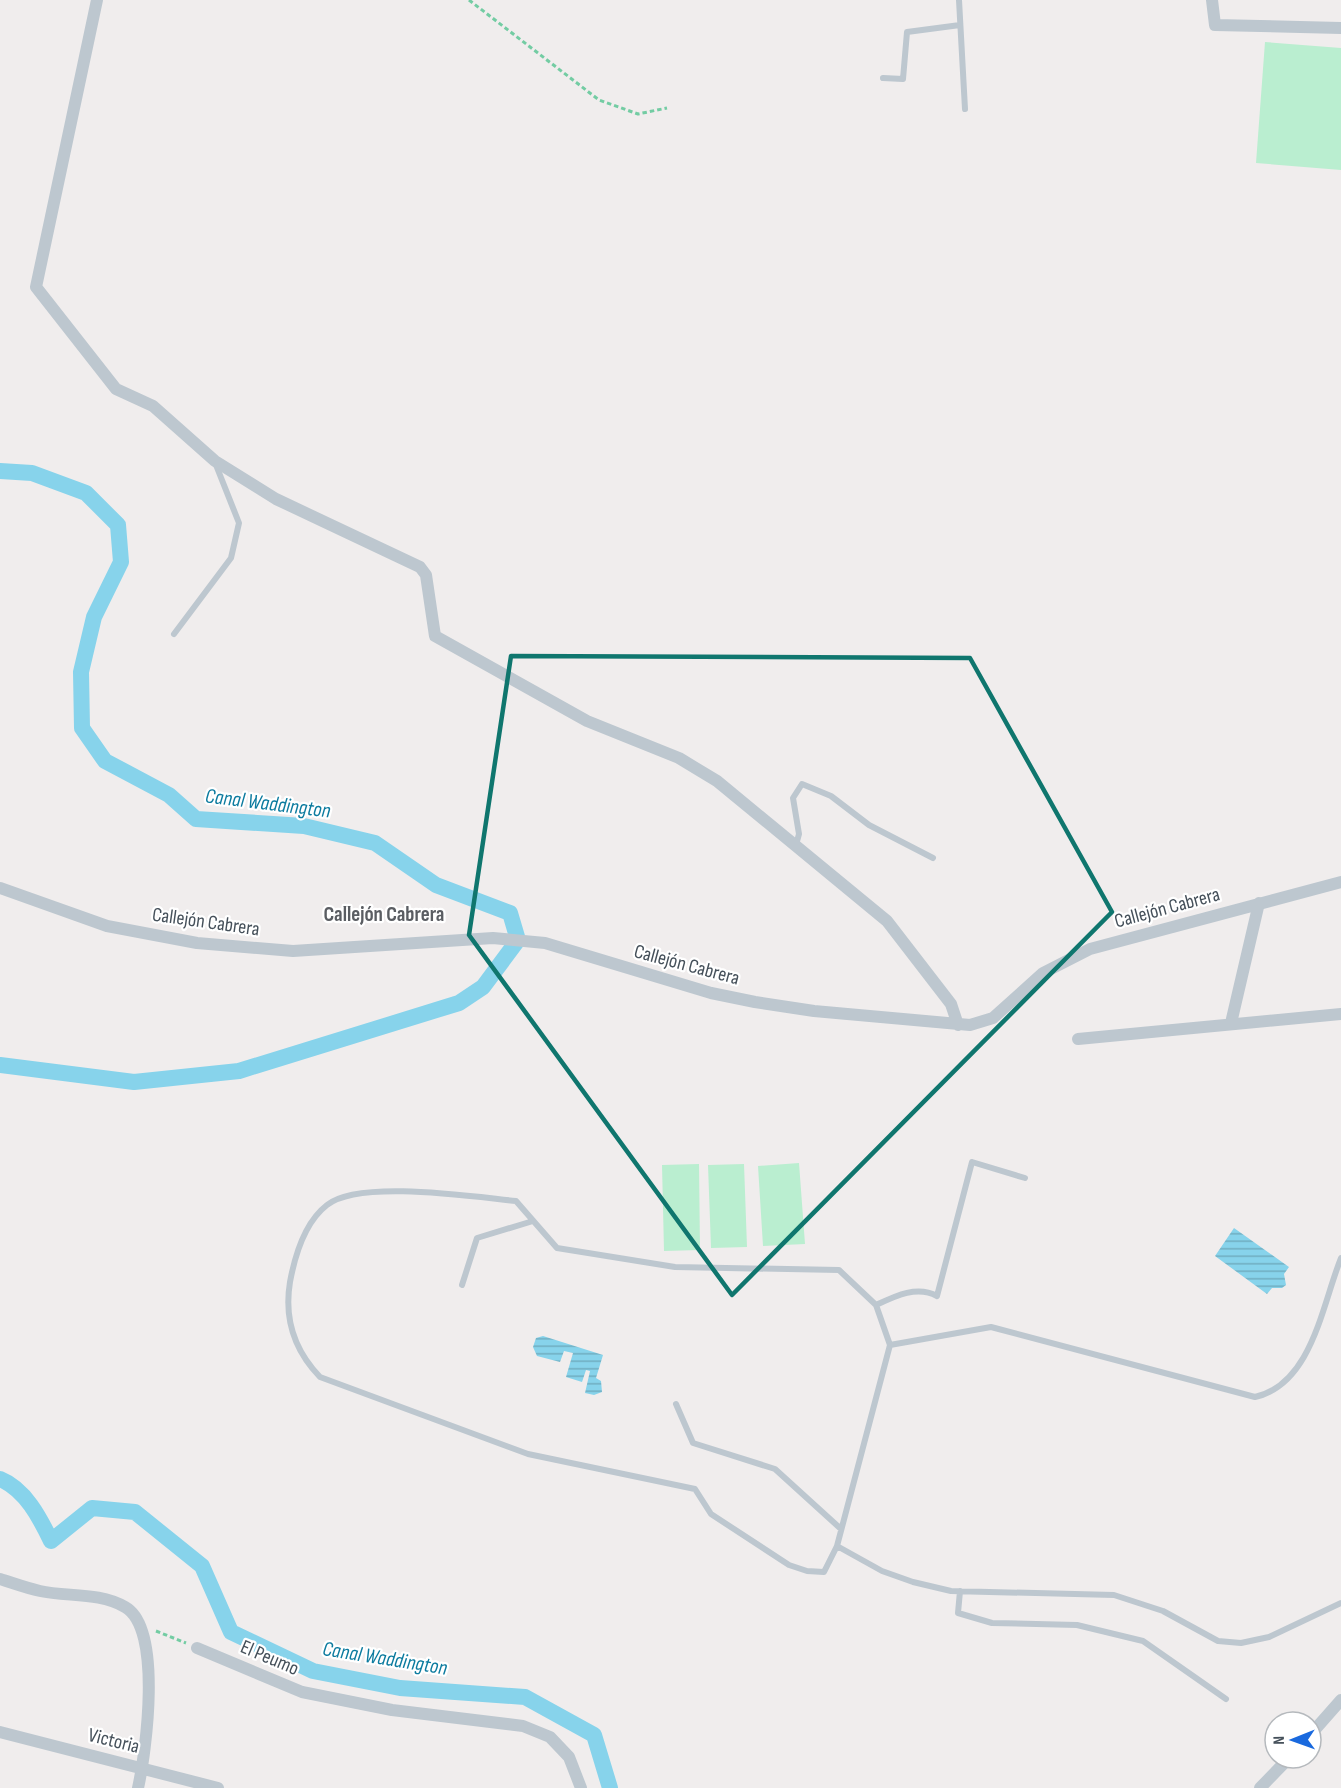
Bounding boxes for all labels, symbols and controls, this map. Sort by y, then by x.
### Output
water label: Canal Waddington [204,783,332,824]
street label: Callejón Cabrera [1112,882,1223,934]
district label: Callejón Cabrera [324,902,444,927]
street label: Callejón Cabrera [151,903,261,941]
street label: Callejón Cabrera [631,939,742,991]
street label: El Peumo [237,1635,302,1681]
water label: Canal Waddington [321,1636,449,1681]
north arrow [1263,1710,1323,1770]
street label: Victoria [86,1723,142,1759]
text: N [1270,1736,1289,1745]

